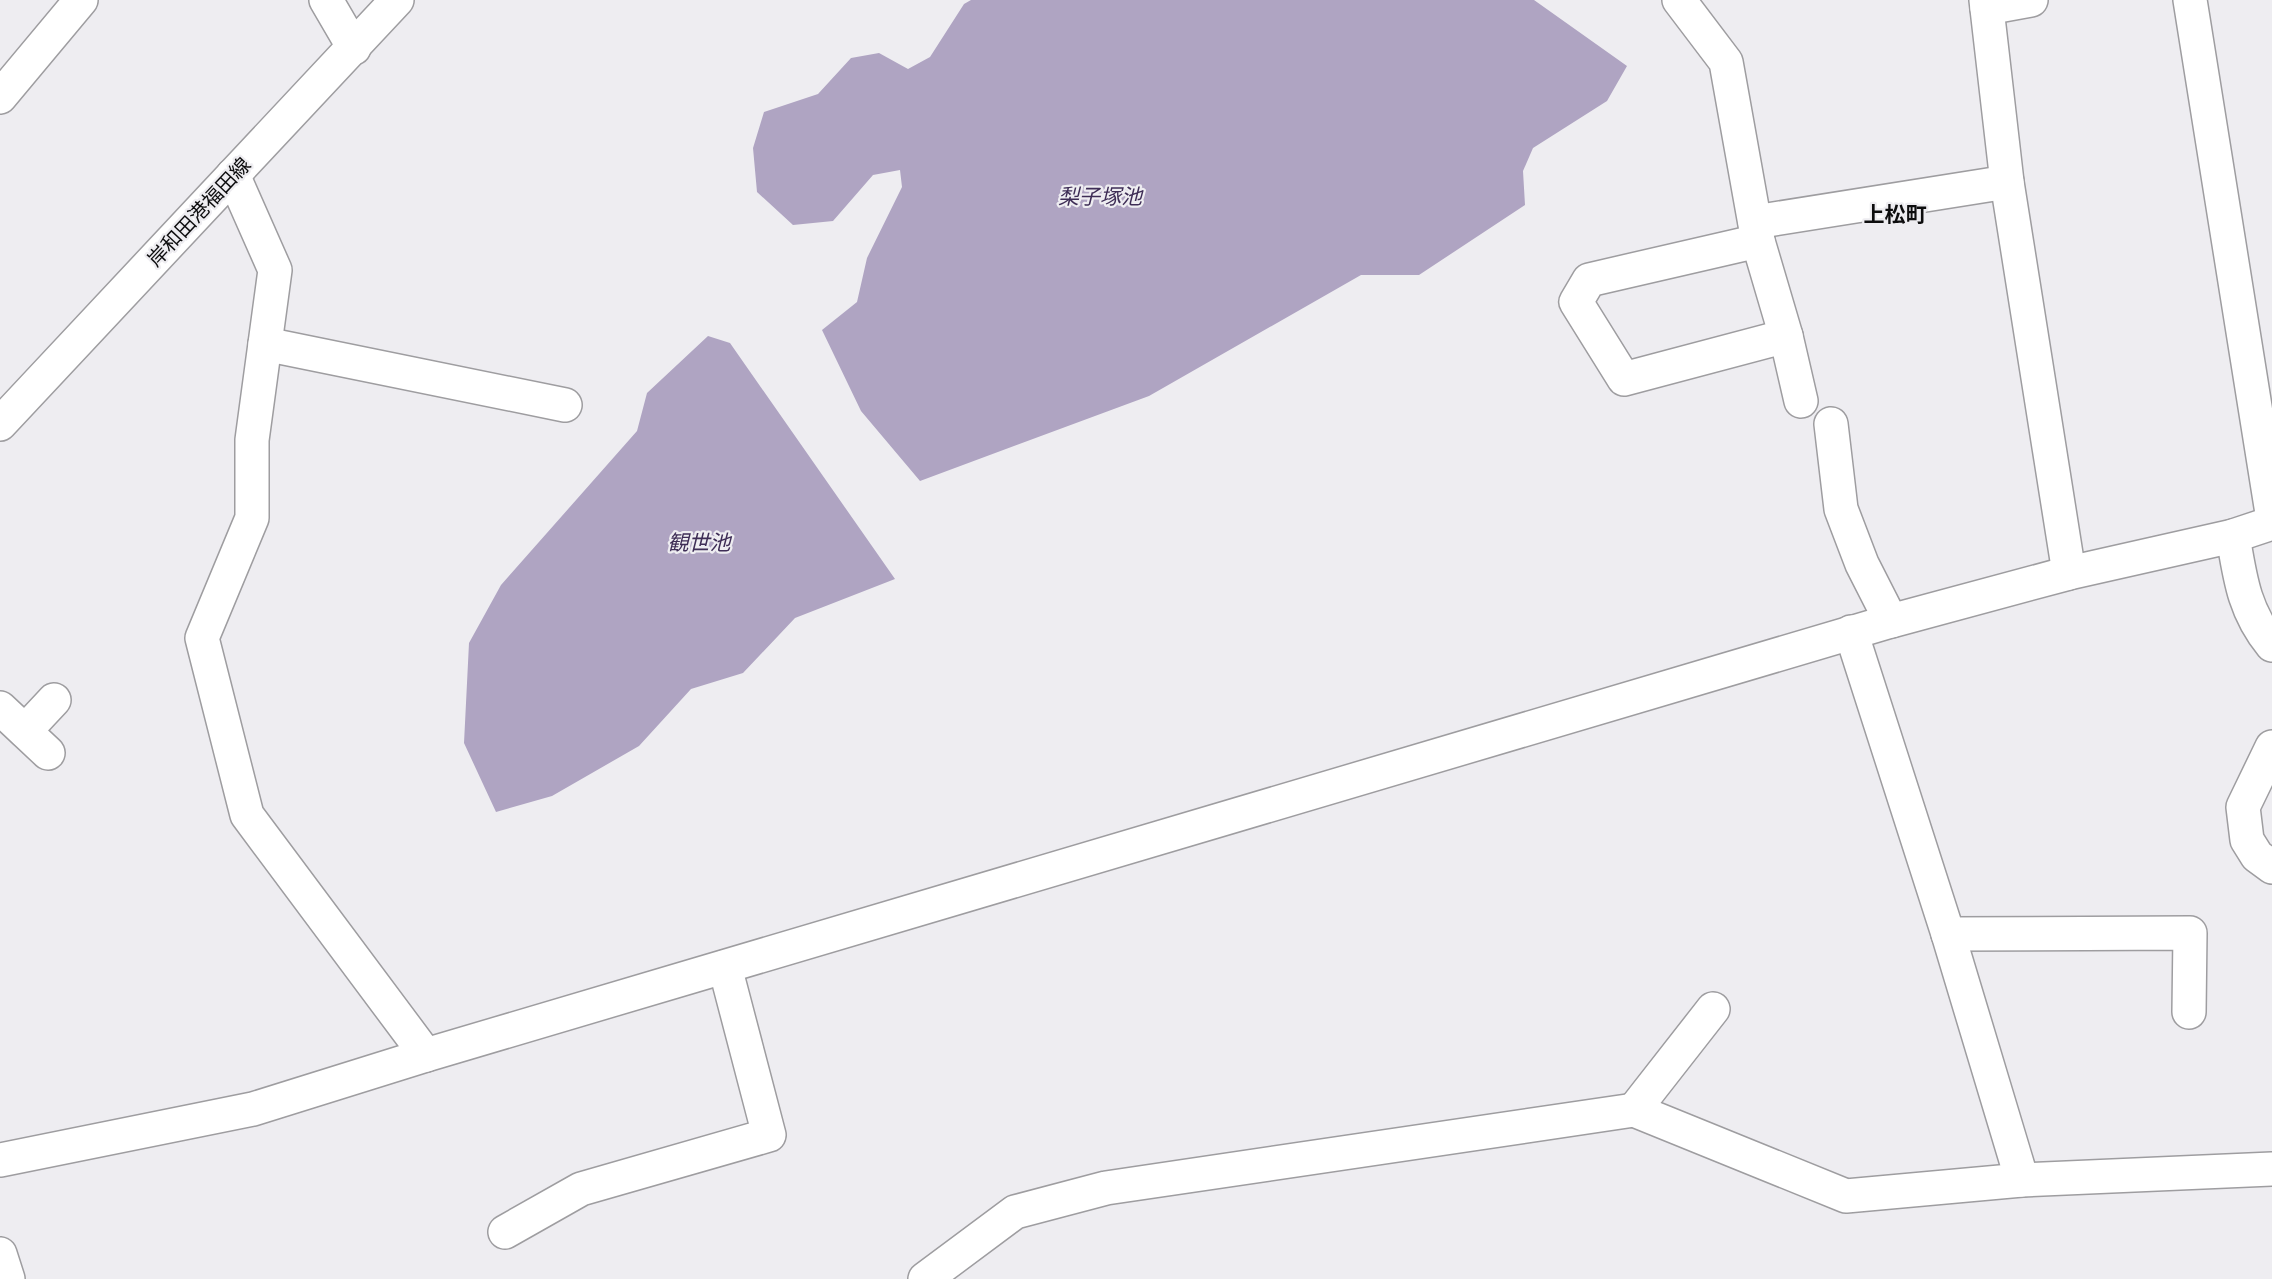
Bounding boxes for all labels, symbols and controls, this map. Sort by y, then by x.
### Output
street label: 岸和田港福田線 [142,152,256,272]
water label: 梨子塚池 [1058,183,1144,211]
district label: 上松町 [1864,201,1927,229]
water label: 観世池 [668,529,732,557]

